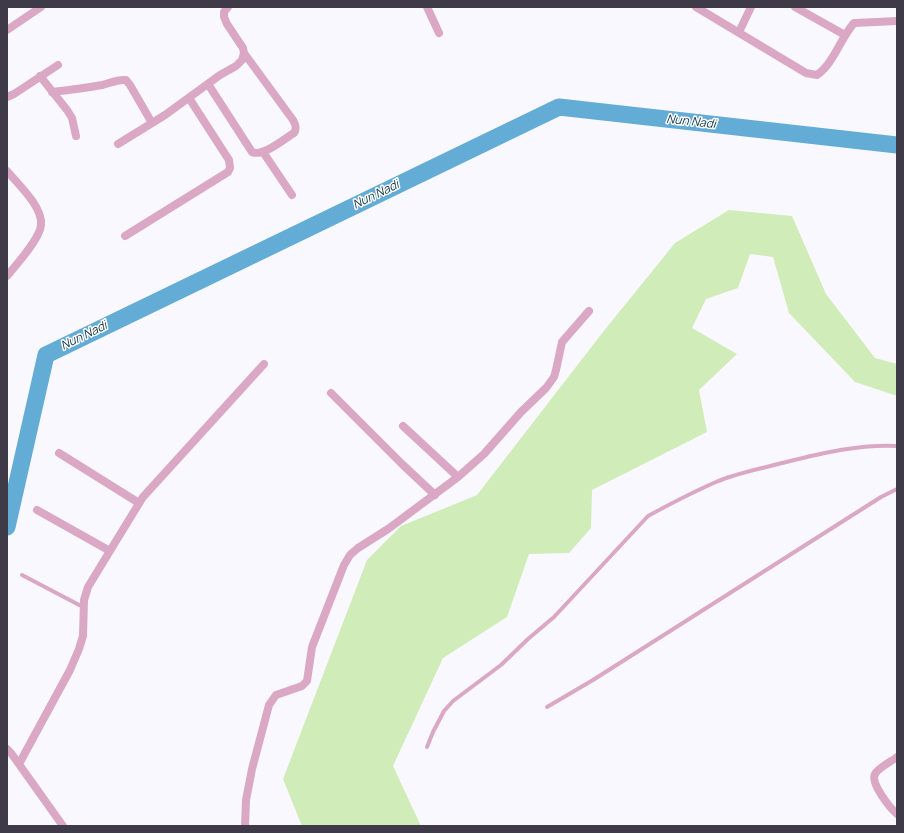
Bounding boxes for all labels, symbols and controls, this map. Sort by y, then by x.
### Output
water label: Nun Nadi [666,112,716,132]
water label: Nun Nadi [351,178,401,212]
water label: Nun Nadi [59,319,109,353]

